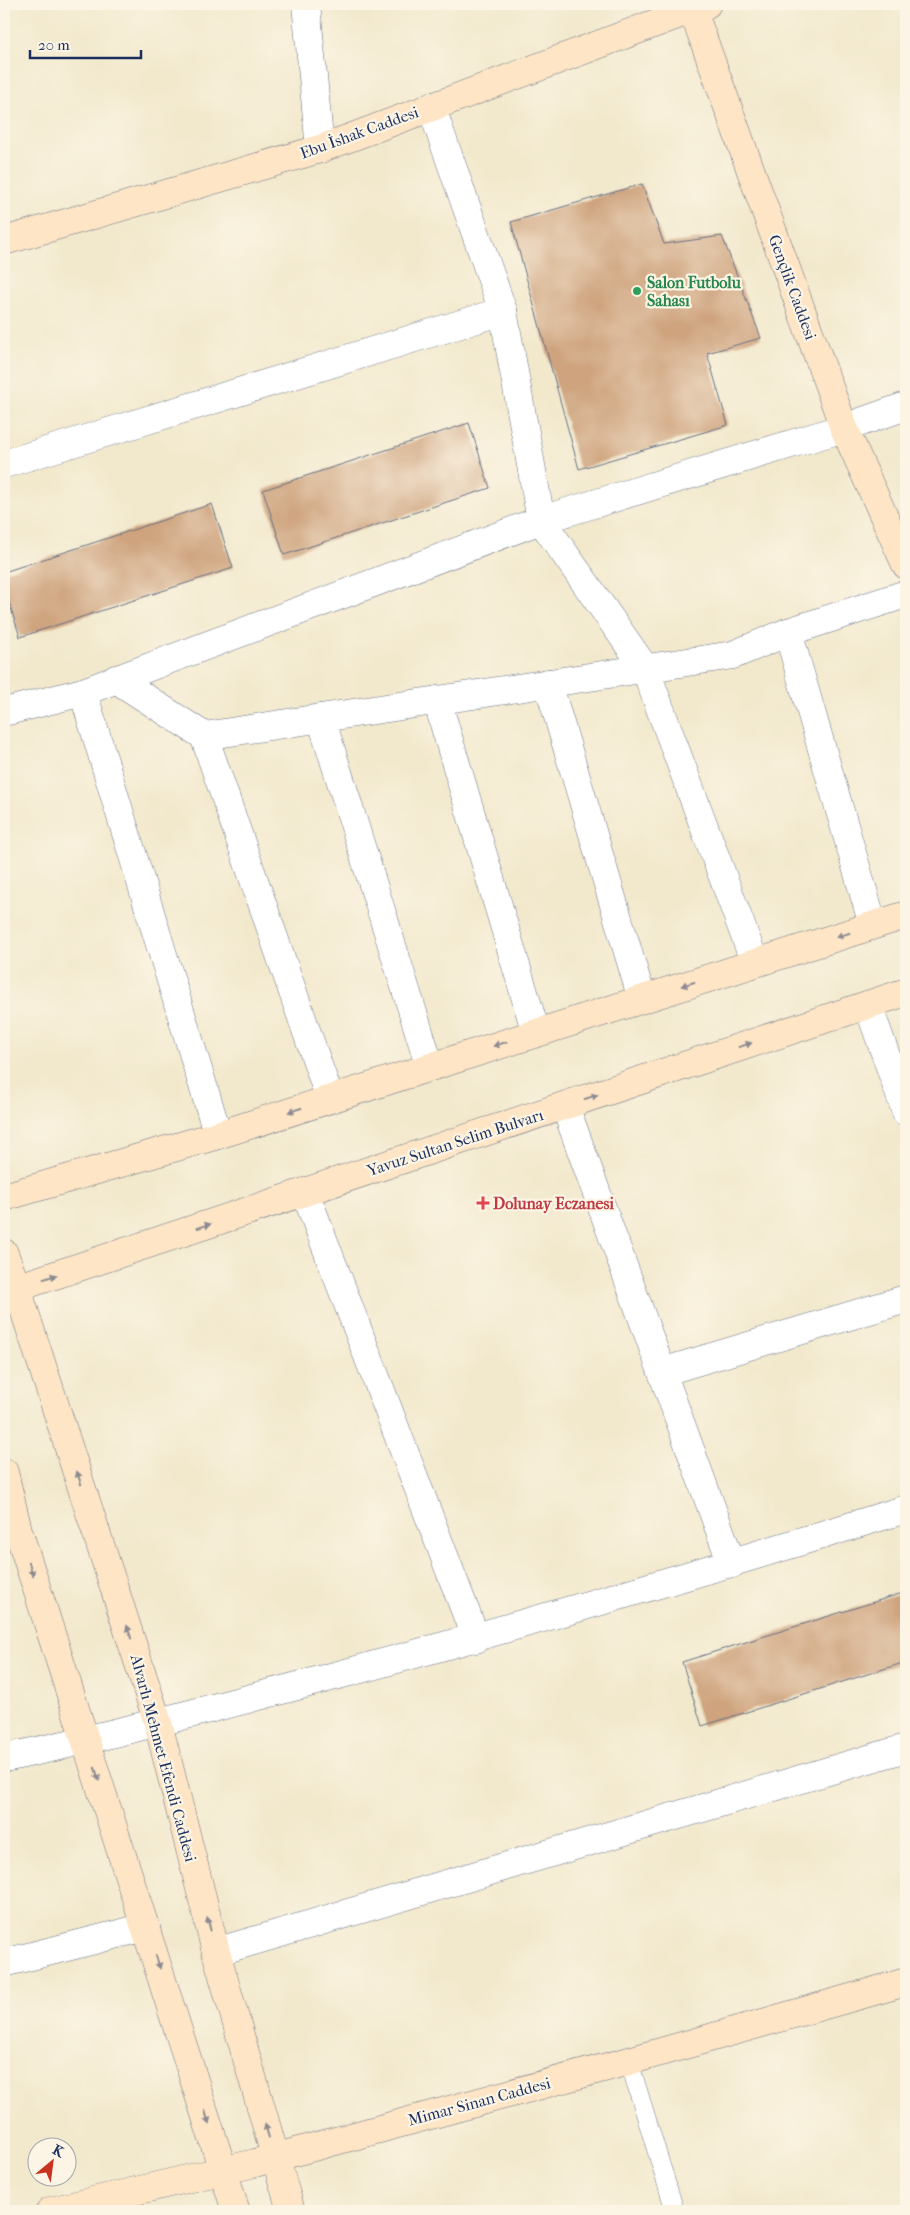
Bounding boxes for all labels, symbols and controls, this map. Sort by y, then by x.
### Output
scale bar [30,28,141,60]
text: 20 m [38,36,70,54]
street label: Ebu İshak Caddesi [297,102,421,163]
street label: Gençlik Caddesi [765,232,820,343]
place label: Salon Futbolu Sahası [647,273,742,310]
marker: Salon Futbolu Sahası [631,285,643,297]
one-way arrow [835,931,850,939]
one-way arrow [681,981,696,988]
one-way arrow [493,1041,508,1049]
one-way arrow [738,1041,753,1049]
one-way arrow [584,1093,599,1101]
street label: Yavuz Sultan Selim Bulvarı [364,1105,546,1180]
one-way arrow [288,1107,303,1114]
place label: Dolunay Eczanesi [493,1194,614,1214]
marker: Dolunay Eczanesi [477,1197,489,1209]
one-way arrow [197,1221,212,1229]
one-way arrow [43,1272,58,1280]
one-way arrow [75,1470,82,1485]
one-way arrow [28,1562,35,1577]
one-way arrow [125,1625,132,1640]
street label: Alvarlı Mehmet Efendi Caddesi [126,1652,200,1864]
one-way arrow [93,1767,101,1782]
one-way arrow [205,1916,213,1931]
one-way arrow [154,1955,162,1970]
street label: Mimar Sinan Caddesi [406,2073,553,2130]
one-way arrow [204,2109,212,2124]
one-way arrow [262,2123,270,2138]
north arrow [28,2138,78,2188]
text: K [49,2141,67,2161]

